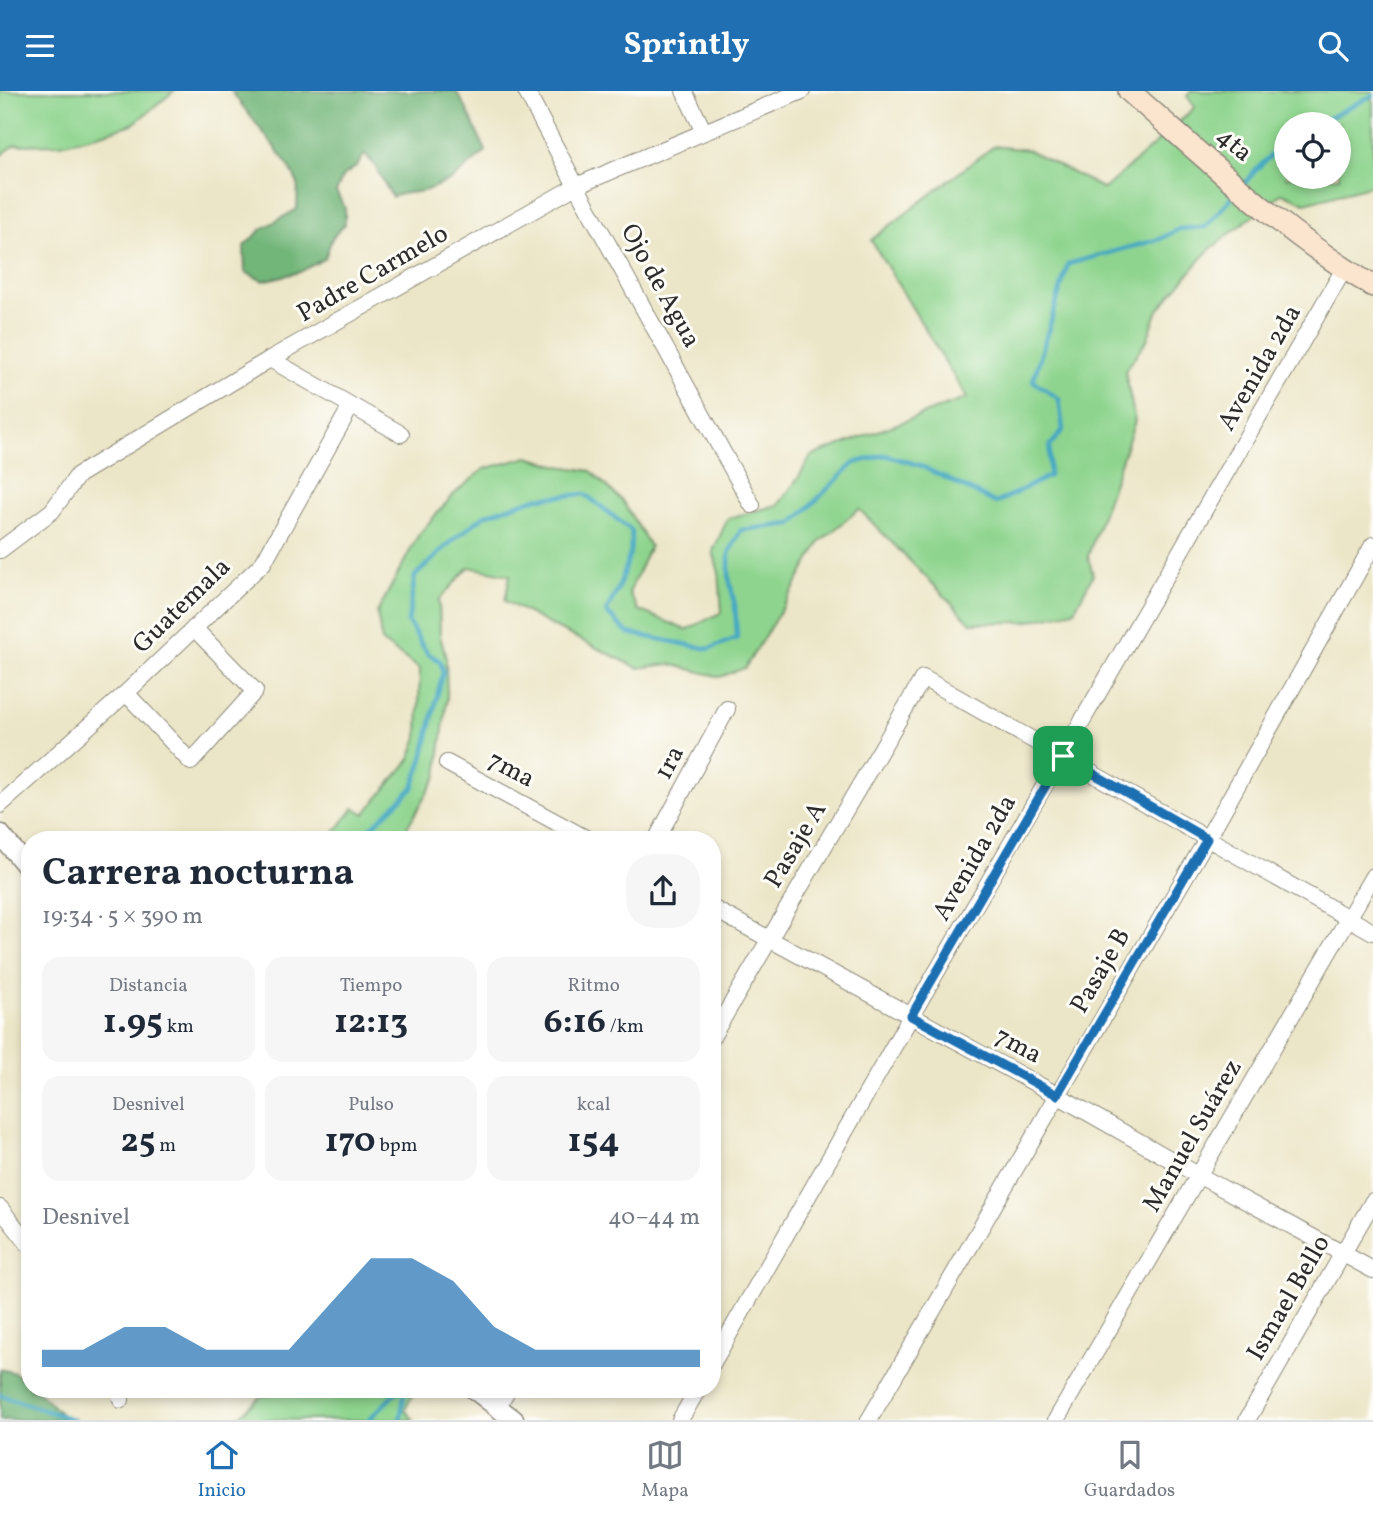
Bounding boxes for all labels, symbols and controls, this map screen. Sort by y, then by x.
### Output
text: Sprintly [623,24,750,68]
icon: menu [21,27,59,65]
icon: search [1314,27,1352,65]
map controls [1274,112,1351,189]
button: locate [1274,112,1351,189]
street label: 4ta [1208,119,1260,171]
street label: Padre Carmelo [291,216,455,332]
street label: Ojo de Agua [611,217,709,355]
street label: Avenida 2da [1209,298,1311,438]
street label: Guatemala [125,550,239,662]
pin [1033,726,1093,786]
icon: arrive [1044,737,1082,775]
street label: 1ra [646,740,694,786]
street label: 7ma [481,743,541,797]
street label: Avenida 2da [924,788,1026,928]
street label: Pasaje A [756,795,836,895]
text: Carrera nocturna [42,848,354,901]
button: share [626,854,700,928]
text: 19:34 · 5 × 390 m [42,901,203,933]
street label: Pasaje B [1062,922,1140,1020]
text: Distancia [109,973,188,999]
text: Tiempo [340,973,402,999]
text: Ritmo [568,973,620,999]
text: 1.95 [103,999,163,1047]
text: 12:13 [334,999,408,1047]
text: 6:16 [543,999,606,1047]
text: km [163,1014,194,1040]
text: /km [606,1014,644,1040]
street label: 7ma [988,1019,1048,1073]
street label: Manuel Suárez [1135,1053,1251,1219]
text: Desnivel [112,1092,185,1118]
text: Pulso [348,1092,394,1118]
text: kcal [577,1092,611,1118]
text: 25 [120,1118,156,1166]
text: 170 [324,1118,376,1166]
text: 154 [568,1118,620,1166]
text: m [156,1133,176,1159]
text: bpm [376,1133,418,1159]
text: Desnivel [42,1202,130,1234]
text: 40–44 m [608,1202,700,1234]
street label: Ismael Bello [1239,1229,1339,1367]
tab: Inicio [198,1436,246,1504]
tab: Mapa [641,1436,689,1504]
tab: Guardados [1084,1436,1175,1504]

